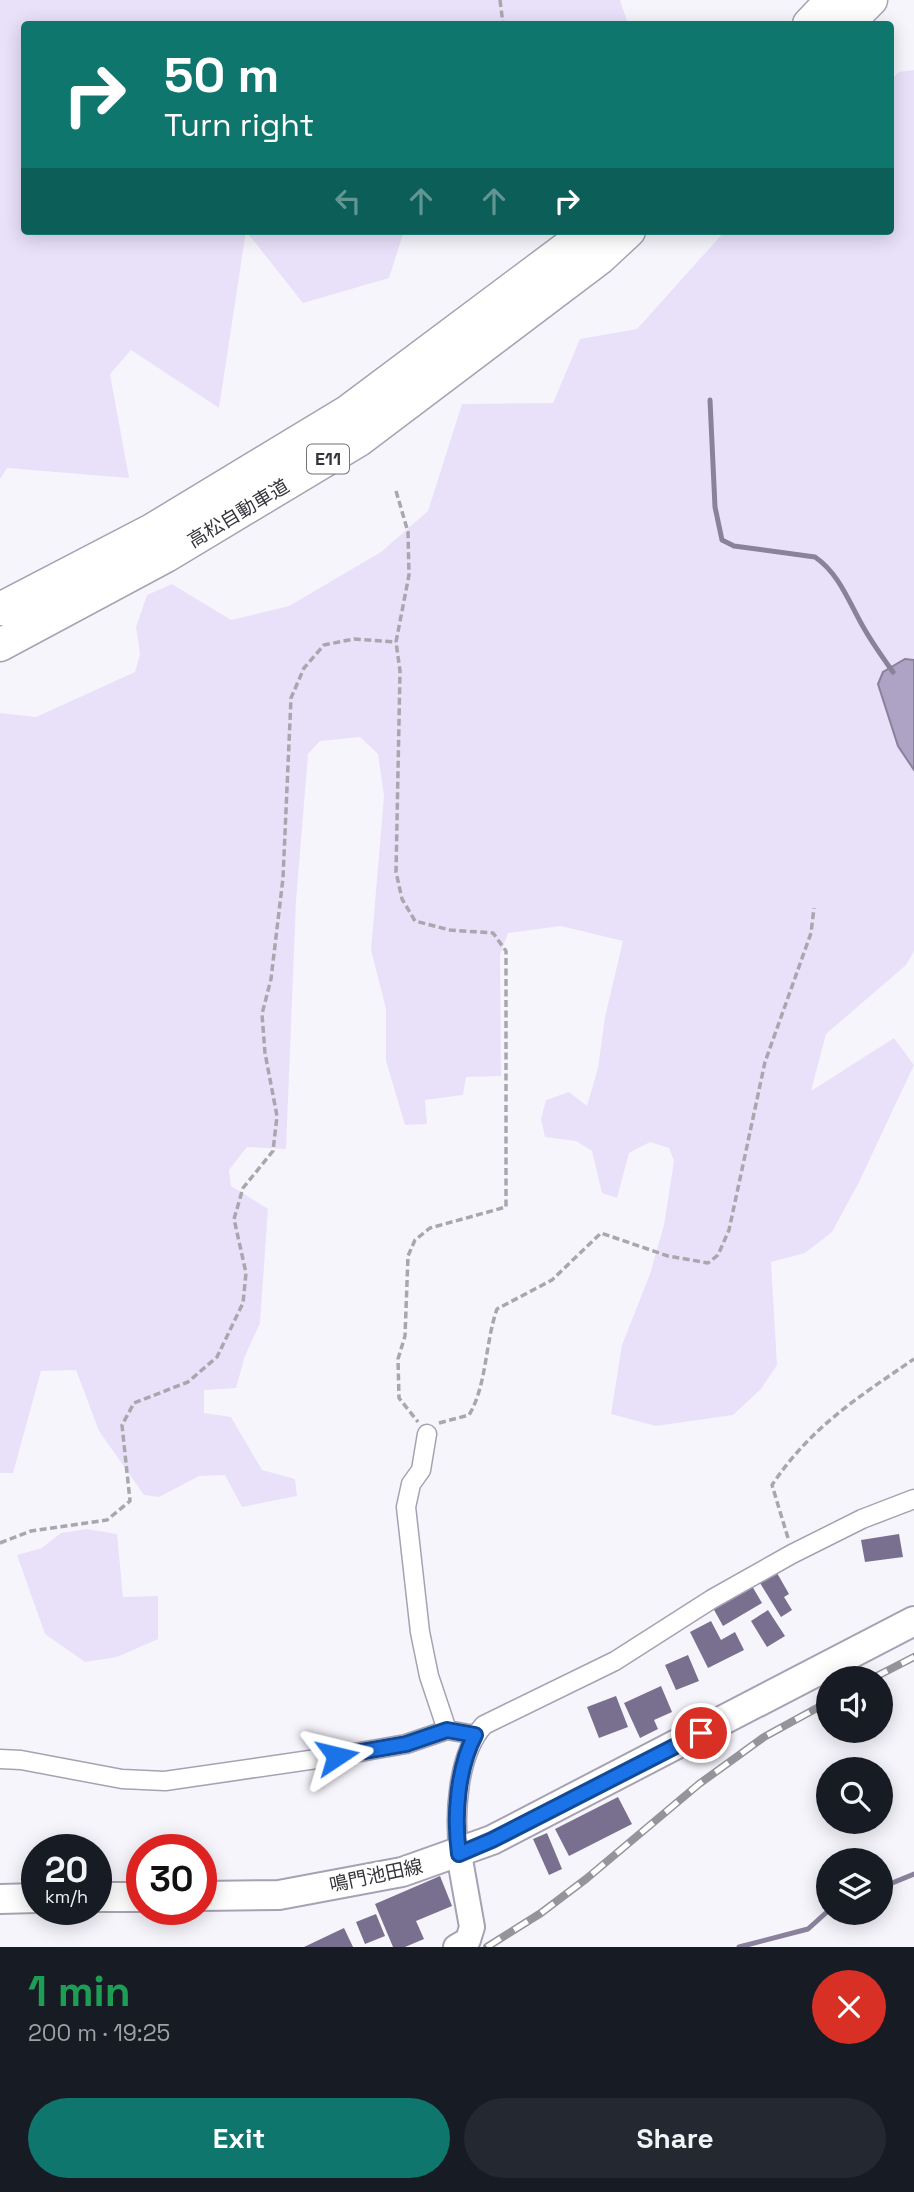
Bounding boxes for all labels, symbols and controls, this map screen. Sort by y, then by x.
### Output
text: 50 m [164,44,279,106]
icon: right [49,49,140,140]
text: Turn right [164,105,314,145]
icon: left [329,182,367,220]
icon: ahead [402,182,440,220]
icon: ahead [475,182,513,220]
icon: right [548,182,586,220]
road number: E11 [307,444,349,474]
street label: 高松自動車道 [183,473,294,554]
map controls [816,1666,893,1925]
button: sound [816,1666,893,1743]
pin [671,1703,731,1763]
icon: arrive [682,1714,720,1752]
position arrow [300,1719,374,1793]
button: search [816,1757,893,1834]
speed limit sign: 30 [126,1834,217,1925]
text: 20 [45,1848,88,1892]
button: layers [816,1848,893,1925]
street label: 鳴門池田線 [327,1853,425,1898]
text: km/h [45,1885,88,1908]
text: 1 min [28,1965,131,2018]
button: close [812,1970,886,2044]
text: 200 m · 19:25 [28,2018,170,2048]
button: Exit [28,2098,450,2178]
button: Share [464,2098,886,2178]

